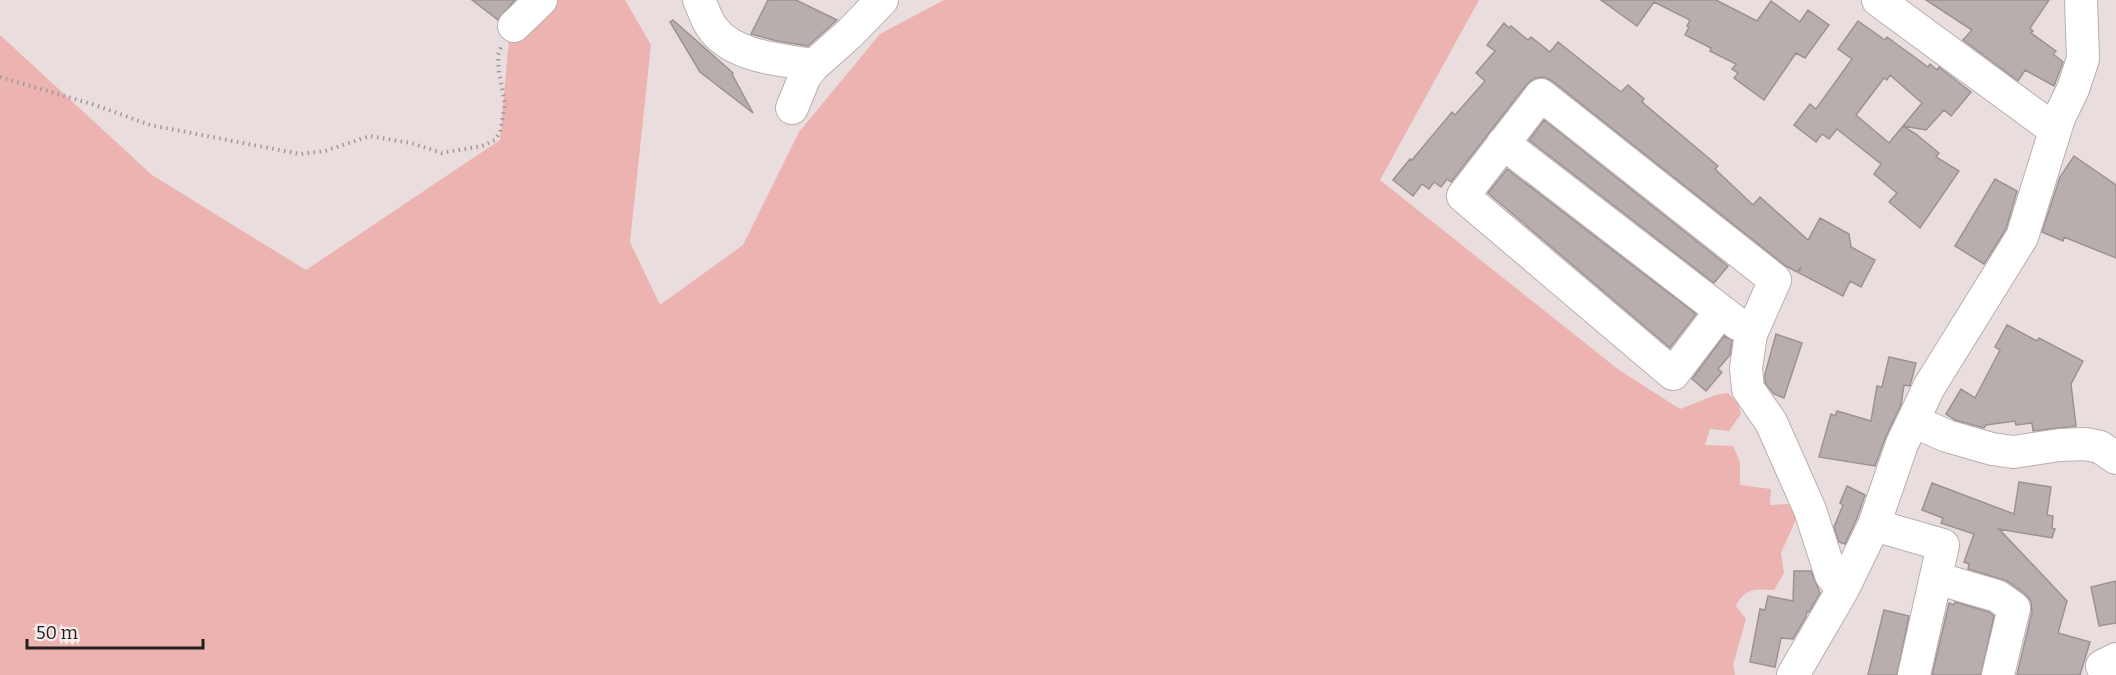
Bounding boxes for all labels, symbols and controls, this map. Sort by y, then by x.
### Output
scale bar [27,612,202,650]
text: 50 m [36,622,78,644]

